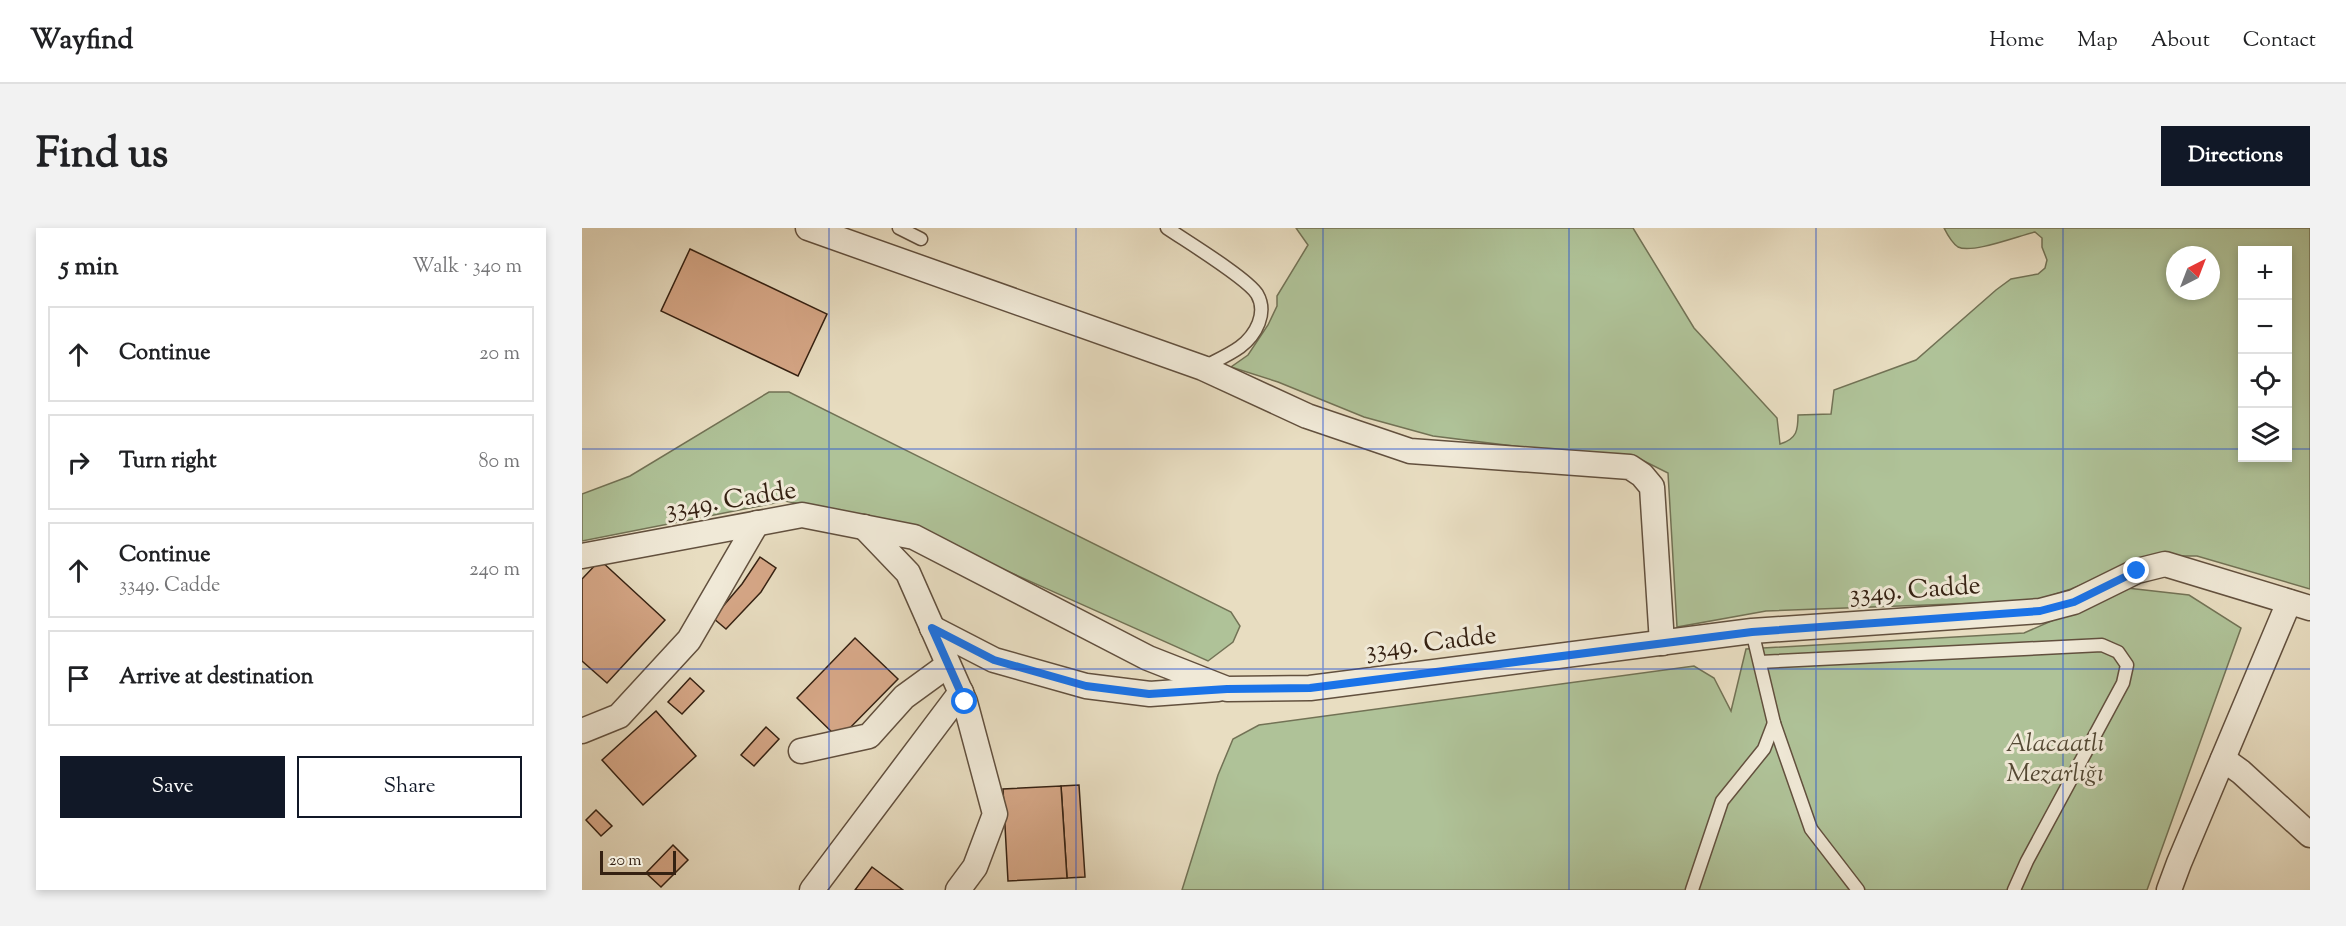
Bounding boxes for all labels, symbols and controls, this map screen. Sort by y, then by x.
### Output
text: Wayfind [30,21,133,61]
text: Home [1989,26,2044,56]
text: Map [2077,26,2118,56]
text: About [2151,26,2210,56]
text: Contact [2243,26,2316,56]
text: Find us [36,126,168,186]
button: Directions [2161,126,2310,186]
north arrow [2166,246,2220,300]
map controls [2238,246,2292,462]
button: + [2238,246,2292,300]
text: 5 min [60,249,119,286]
text: Walk · 340 m [412,253,522,282]
button: − [2238,300,2292,354]
icon: ahead [62,338,95,371]
text: Continue [119,338,210,370]
text: 20 m [479,340,520,369]
button: locate [2238,354,2292,408]
button: layers [2238,408,2292,462]
icon: right [62,446,95,479]
text: Turn right [119,446,216,478]
text: 80 m [479,448,520,477]
street label: 3349. Cadde [663,472,799,530]
text: Continue [119,540,210,572]
icon: ahead [62,554,95,587]
text: 240 m [469,556,520,585]
route end [2123,557,2149,583]
street label: 3349. Cadde [1848,568,1982,614]
text: 3349. Cadde [119,572,220,601]
street label: 3349. Cadde [1363,618,1499,670]
icon: arrive [62,662,95,695]
text: Arrive at destination [119,662,314,694]
route start [951,688,977,714]
park label: Alacaatlı Mezarlığı [2006,726,2104,793]
button: Save [60,756,285,818]
button: Share [297,756,522,818]
scale bar [600,848,676,876]
text: 20 m [609,850,642,873]

